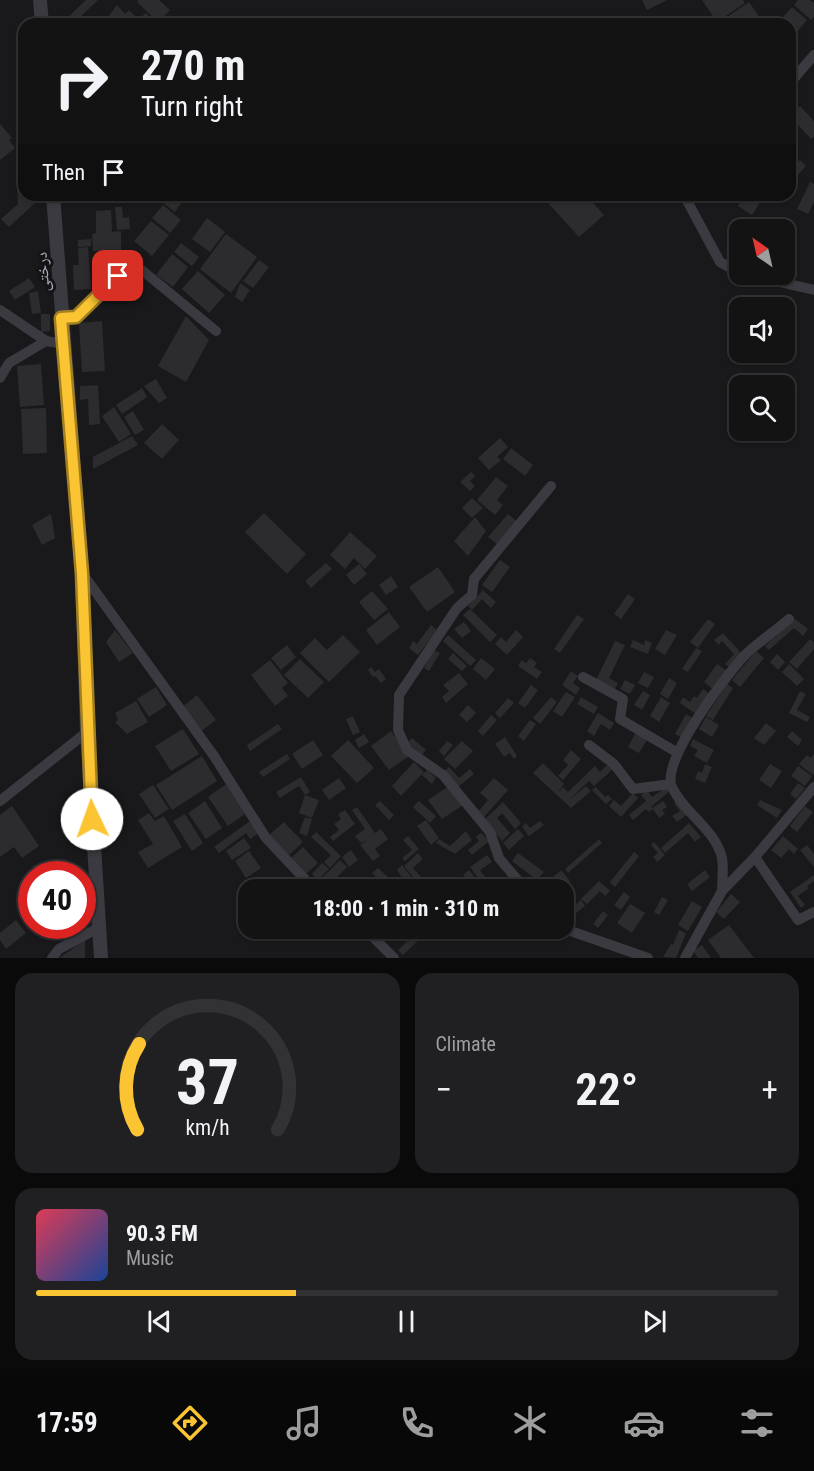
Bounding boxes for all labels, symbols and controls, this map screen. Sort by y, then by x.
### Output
text: 270 m [141,41,246,90]
icon: right [42,42,120,120]
text: Turn right [141,91,243,123]
icon: arrive [97,156,130,189]
text: Then [42,160,85,185]
north arrow [729,219,795,285]
map controls [729,219,795,441]
pin [92,250,143,301]
street label: درختی [32,251,54,292]
icon: arrive [101,259,134,292]
button: sound [729,297,795,363]
button: search [729,375,795,441]
position arrow [60,787,124,851]
speed limit sign: 40 [18,861,96,939]
text: 18:00 · 1 min · 310 m [313,896,499,921]
text: Climate [436,1032,496,1056]
text: 37 [176,1046,239,1119]
text: 22° [575,1063,638,1116]
text: − [436,1070,452,1109]
text: + [762,1070,778,1109]
text: km/h [185,1115,229,1140]
text: 90.3 FM [126,1221,198,1246]
text: Music [126,1246,174,1270]
icon: previous [143,1305,176,1338]
icon: pause [390,1305,423,1338]
icon: next [638,1305,671,1338]
icon: directions [169,1402,211,1444]
icon: music [283,1402,325,1444]
icon: phone [396,1402,438,1444]
icon: climate [509,1402,551,1444]
icon: car [623,1402,665,1444]
icon: filters [736,1402,778,1444]
text: 17:59 [36,1407,98,1439]

